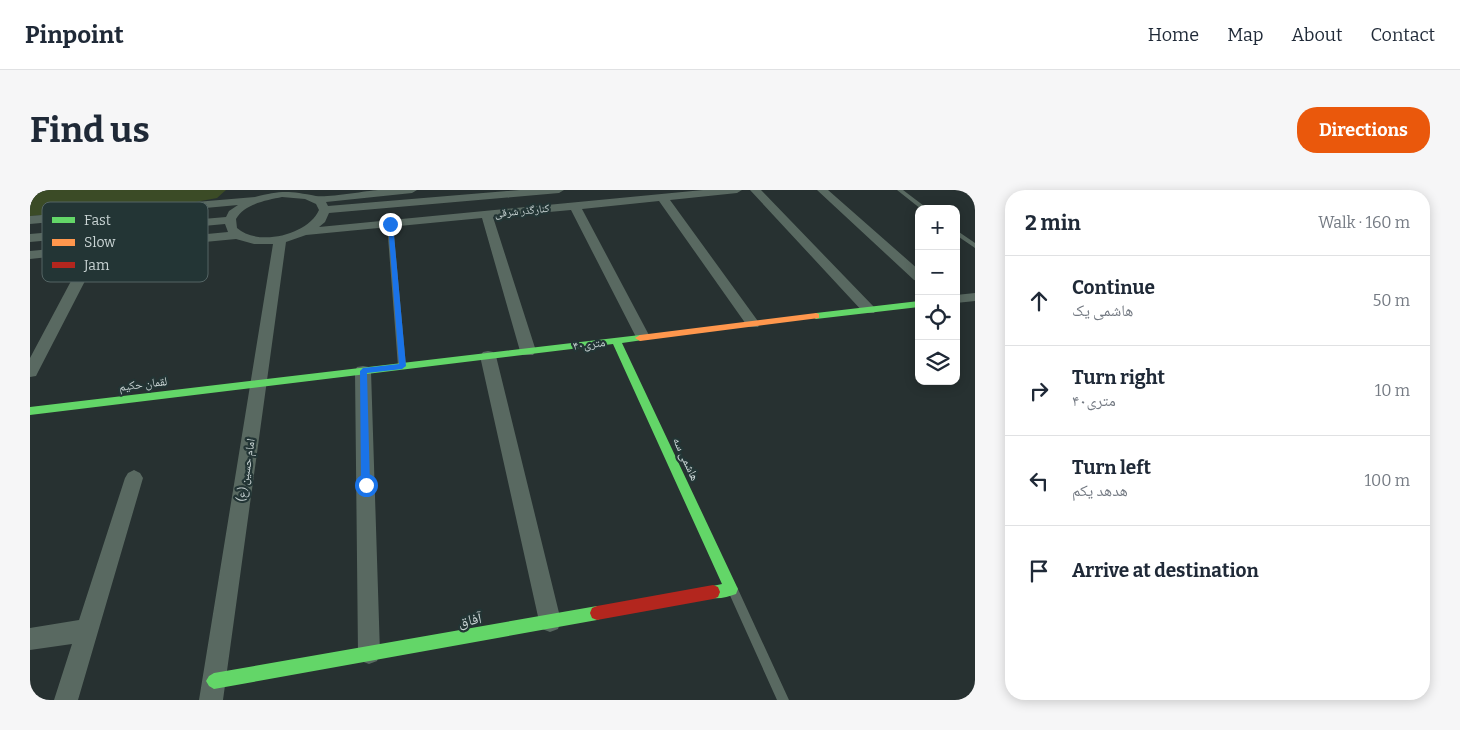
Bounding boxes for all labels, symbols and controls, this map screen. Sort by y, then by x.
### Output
text: Pinpoint [25,21,124,49]
text: Home [1148,24,1199,46]
text: Map [1227,24,1263,46]
text: About [1291,24,1342,46]
text: Contact [1370,24,1435,46]
button: Directions [1297,107,1430,153]
text: Find us [30,109,150,151]
legend [42,202,208,282]
street label: کنارگذر شرقی [494,202,550,220]
map controls [915,205,960,385]
button: + [915,205,960,250]
text: 2 min [1025,210,1081,236]
text: Fast [84,212,111,229]
route end [379,213,402,236]
text: Walk · 160 m [1318,213,1410,232]
text: Slow [84,234,116,251]
button: − [915,250,960,295]
text: Jam [83,257,110,274]
text: Continue [1072,276,1155,299]
icon: ahead [1025,287,1053,315]
text: 50 m [1373,291,1410,310]
button: locate [915,295,960,340]
text: هاشمی یک [1072,301,1133,320]
street label: ۴۰متری [572,335,606,353]
button: layers [915,340,960,385]
text: Turn right [1072,366,1165,389]
street label: لقمان حکیم [118,374,168,395]
icon: right [1025,377,1053,405]
text: 10 m [1375,381,1410,400]
text: ۴۰متری [1072,391,1116,410]
street label: هاشمی سه [670,435,702,483]
street label: امام حسین (ع) [233,437,259,503]
text: Turn left [1072,456,1151,479]
icon: left [1025,467,1053,495]
text: 100 m [1365,471,1410,490]
route start [355,474,378,497]
text: هدهد یکم [1072,481,1128,500]
icon: arrive [1025,557,1053,585]
text: Arrive at destination [1072,559,1259,582]
street label: آفاق [457,609,484,632]

